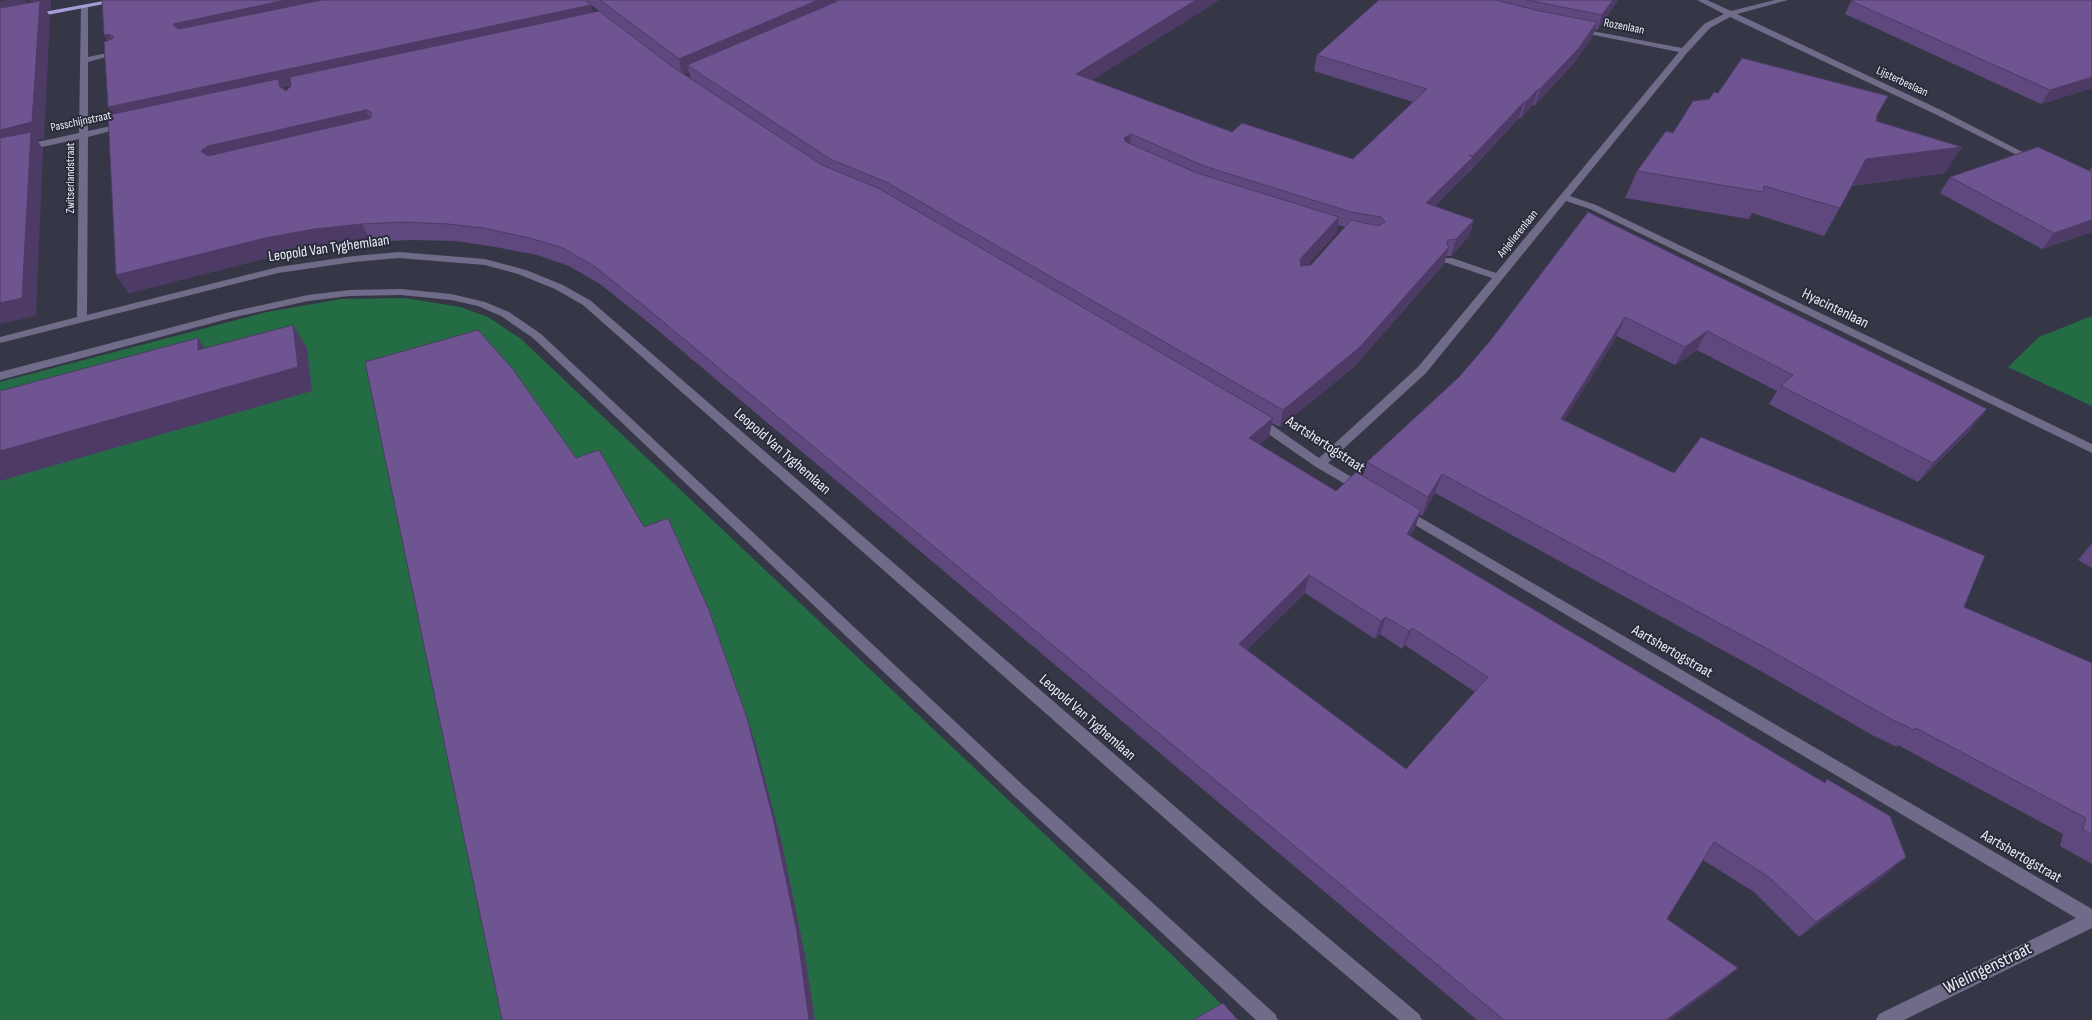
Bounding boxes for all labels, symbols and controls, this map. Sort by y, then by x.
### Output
street label: Rozenlaan [1603,16,1645,38]
street label: Lijsterbeslaan [1874,64,1930,100]
street label: Passchijnstraat [49,109,113,135]
street label: Zwitserlandstraat [64,142,78,214]
street label: Anjelierenlaan [1495,207,1541,261]
street label: Leopold Van Tyghemlaan [267,232,391,266]
street label: Hyacintenlaan [1799,285,1871,333]
street label: Leopold Van Tyghemlaan [730,405,834,499]
street label: Aartshertogstraat [1282,413,1368,477]
street label: Aartshertogstraat [1628,622,1716,682]
street label: Leopold Van Tyghemlaan [1035,671,1139,765]
street label: Aartshertogstraat [1977,827,2065,887]
street label: Wielingenstraat [1940,938,2036,1000]

